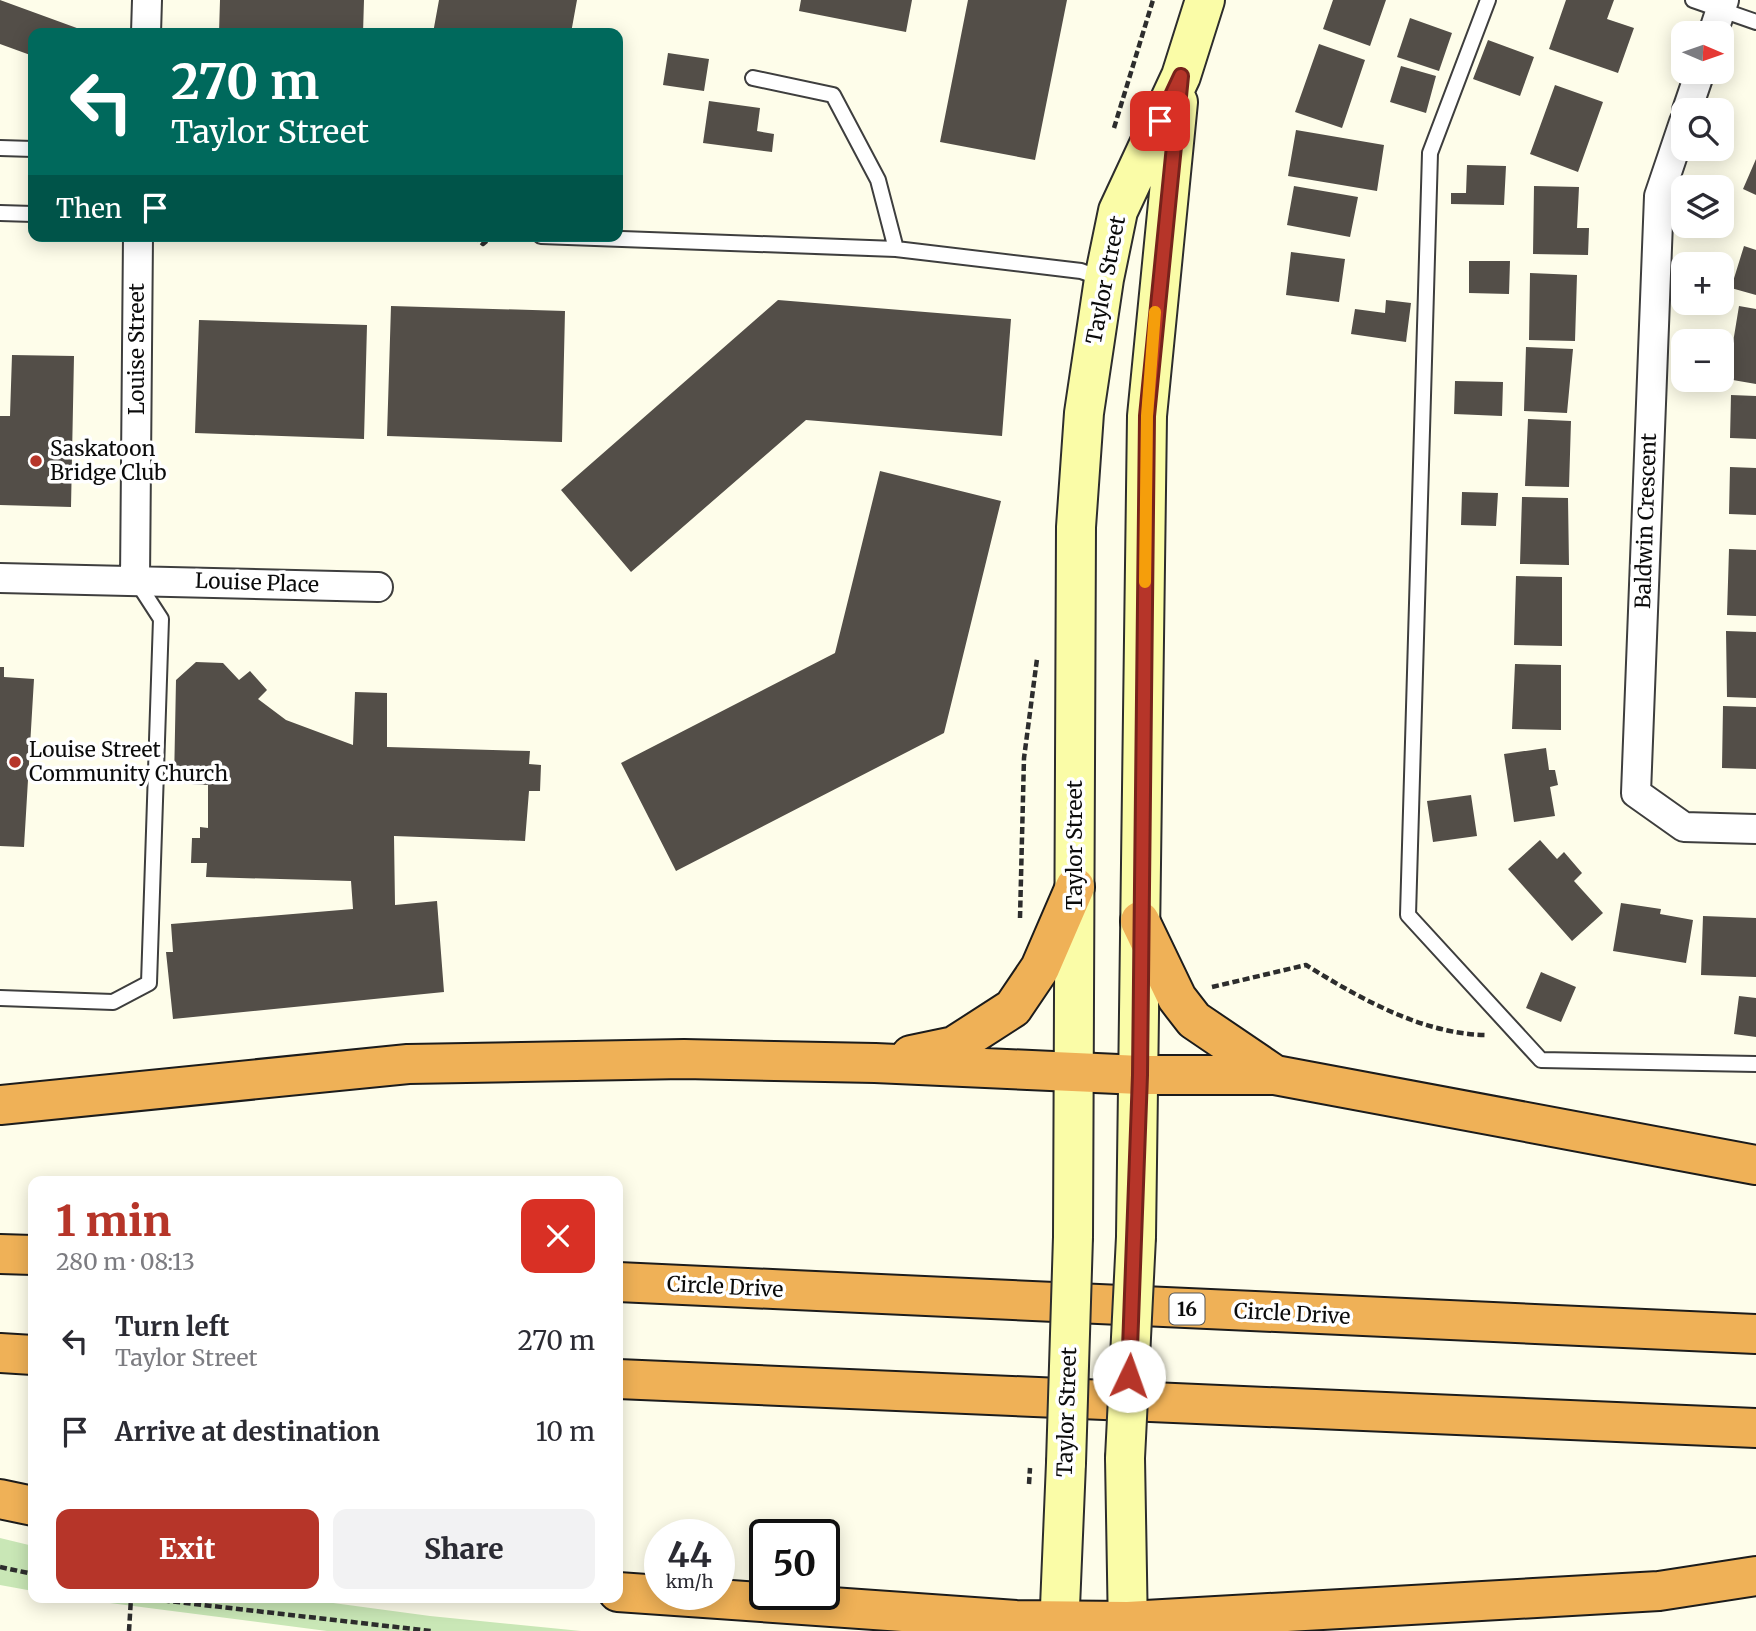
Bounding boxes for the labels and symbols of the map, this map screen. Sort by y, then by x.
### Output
north arrow [1671,21,1734,84]
pin [1130,91,1190,151]
street label: Taylor Street [1080,214,1131,346]
street label: Louise Street [123,283,150,415]
street label: Baldwin Crescent [1629,433,1662,609]
place label: Saskatoon Bridge Club [50,435,167,486]
marker: Saskatoon Bridge Club [28,453,44,469]
street label: Louise Place [194,567,320,598]
place label: Louise Street Community Church [29,736,228,787]
marker: Louise Street Community Church [7,754,23,770]
street label: Taylor Street [1061,780,1088,910]
street label: Circle Drive [666,1270,784,1303]
road number: 16 [1170,1294,1204,1324]
street label: Circle Drive [1233,1297,1351,1330]
position arrow [1092,1339,1166,1413]
street label: Taylor Street [1051,1347,1082,1477]
speed limit sign: 50 [749,1519,840,1610]

